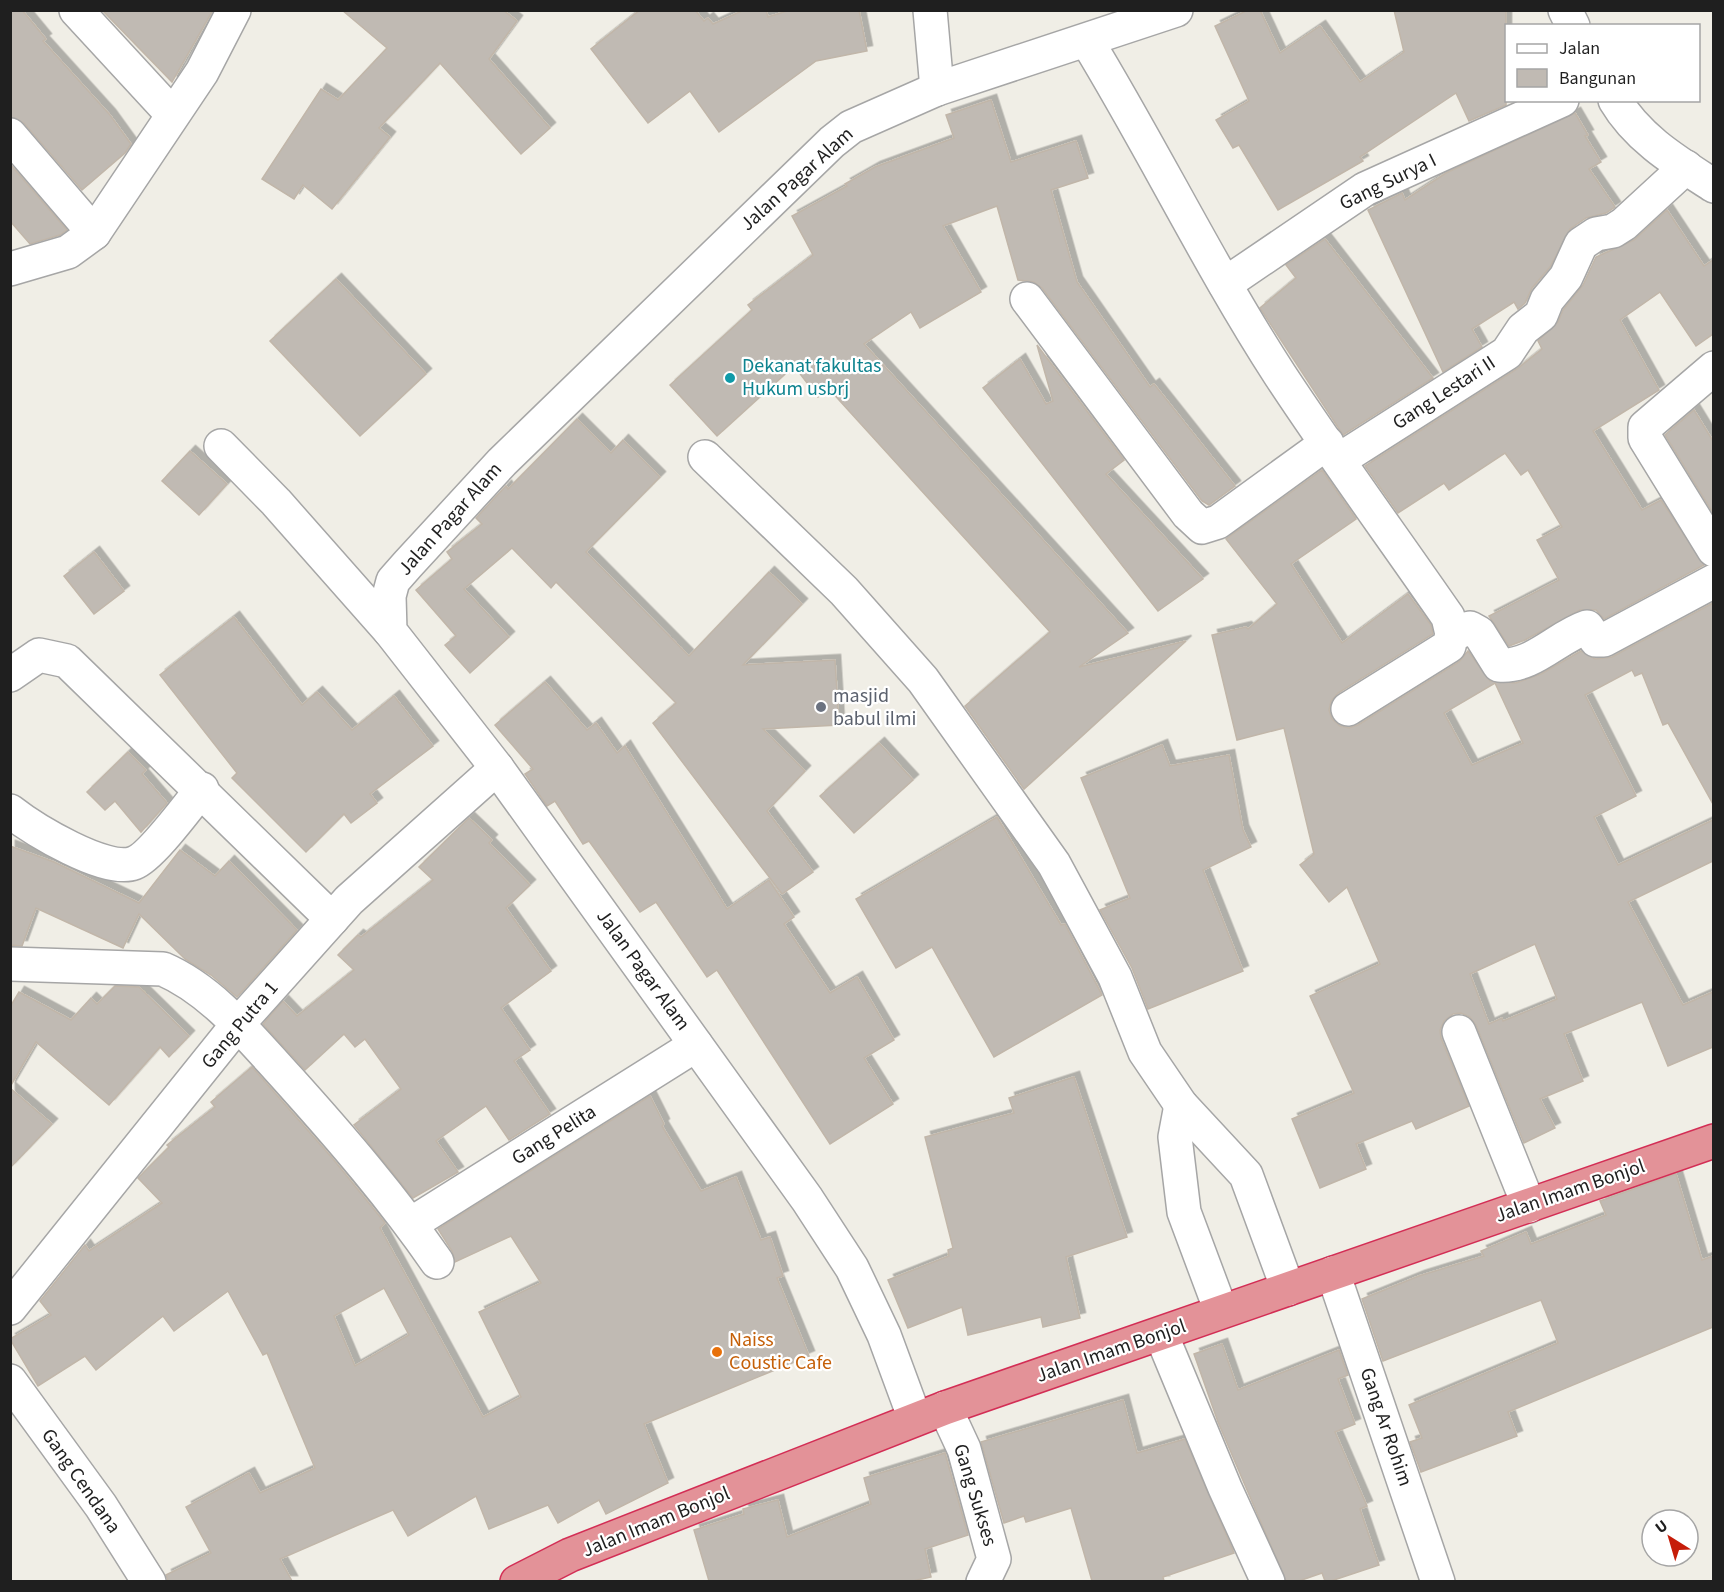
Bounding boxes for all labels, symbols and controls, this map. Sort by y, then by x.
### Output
legend [1505,24,1700,102]
text: Jalan [1559,36,1600,61]
text: Bangunan [1559,66,1636,91]
street label: Jalan Pagar Alam [734,121,860,237]
street label: Gang Surya I [1335,146,1441,218]
street label: Gang Lestari II [1387,349,1501,437]
place label: Dekanat fakultas Hukum usbrj [742,352,881,403]
marker: Dekanat fakultas Hukum usbrj [723,371,737,385]
street label: Jalan Pagar Alam [392,456,508,582]
place label: masjid babul ilmi [833,682,916,733]
marker: masjid babul ilmi [814,700,828,714]
street label: Jalan Pagar Alam [589,904,697,1036]
street label: Gang Putra 1 [195,975,285,1075]
street label: Gang Pelita [506,1098,602,1172]
street label: Jalan Imam Bonjol [1491,1152,1649,1230]
street label: Jalan Imam Bonjol [1032,1312,1190,1390]
place label: Naiss Coustic Cafe [729,1326,832,1377]
marker: Naiss Coustic Cafe [710,1345,724,1359]
street label: Gang Ar Rohim [1353,1364,1419,1490]
street label: Gang Cendana [35,1423,127,1539]
street label: Gang Sukses [946,1440,1004,1550]
street label: Jalan Imam Bonjol [578,1480,734,1564]
north arrow [1640,1508,1700,1568]
text: U [1651,1515,1672,1539]

